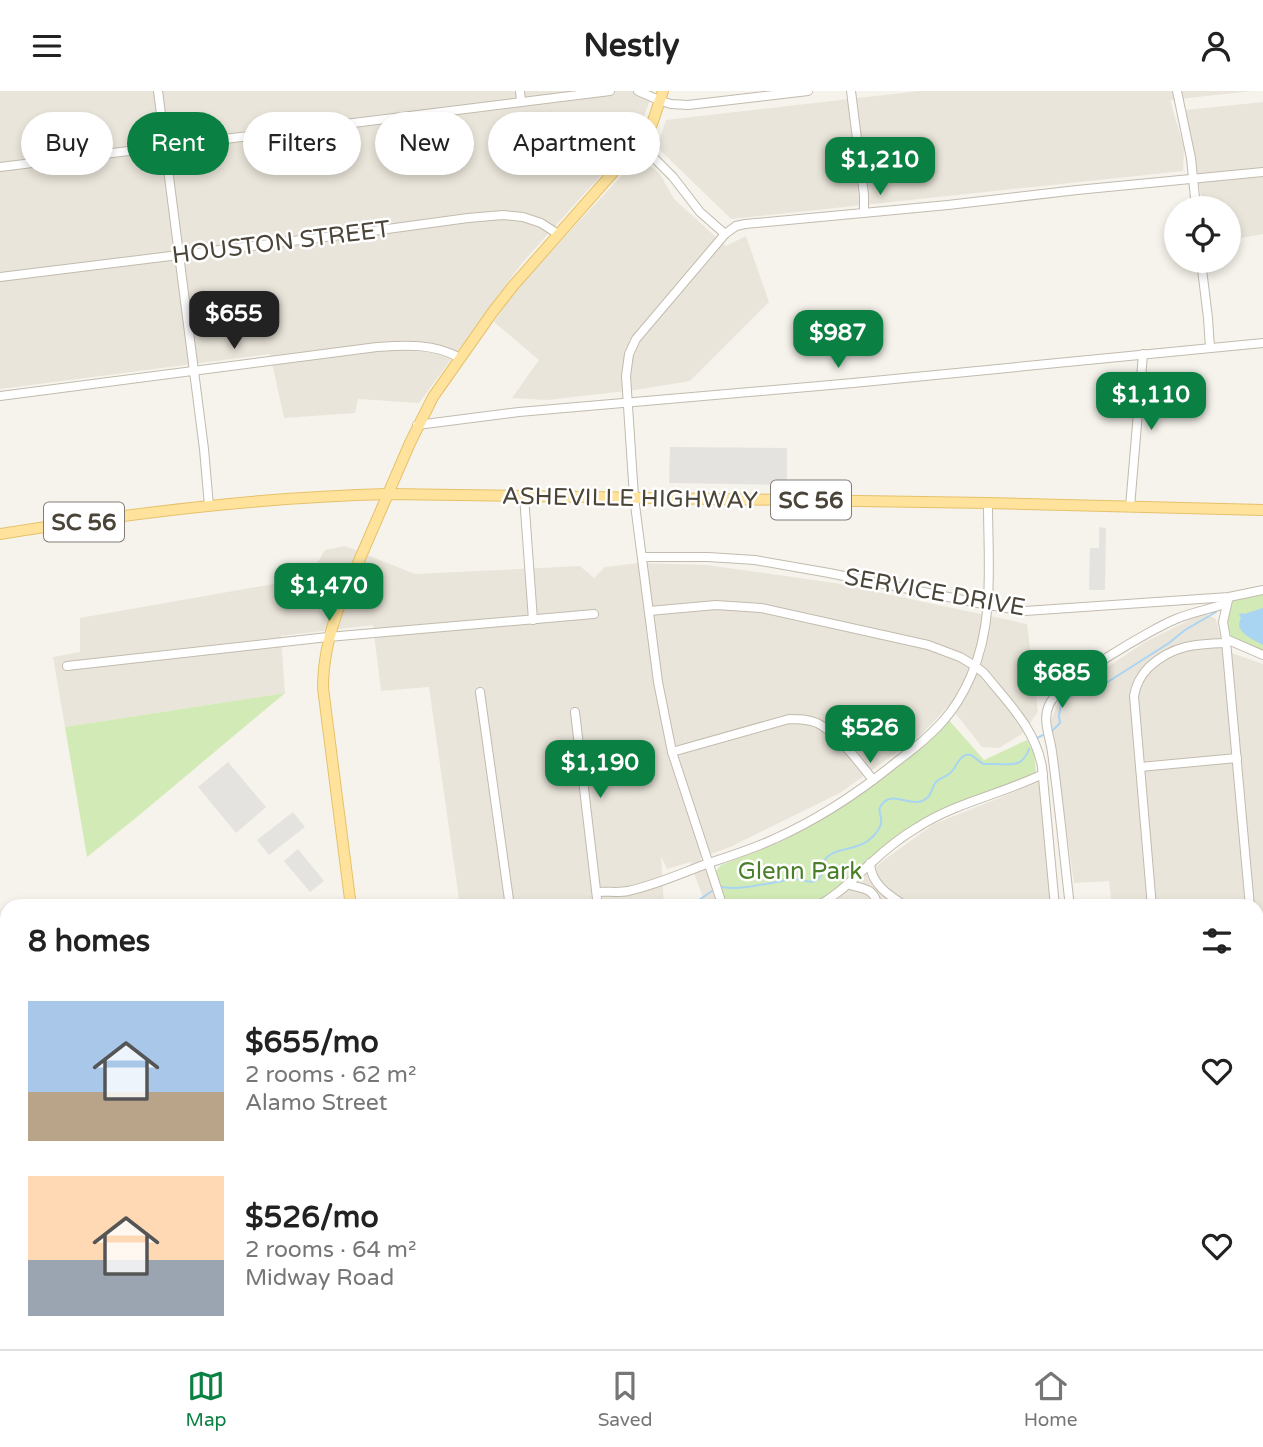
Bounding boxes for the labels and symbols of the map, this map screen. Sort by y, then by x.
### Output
pin: $1,210 [823,137,937,197]
street label: HOUSTON STREET [170,215,392,270]
pin: $655 [193,292,275,351]
pin: $987 [797,310,879,370]
pin: $1,110 [1094,373,1208,432]
road number: SC 56 [771,481,851,519]
street label: ASHEVILLE HIGHWAY [502,482,758,515]
road number: SC 56 [44,503,124,541]
street label: SERVICE DRIVE [842,562,1027,623]
pin: $1,470 [272,563,386,623]
pin: $685 [1021,651,1103,710]
pin: $526 [829,705,911,765]
pin: $1,190 [543,741,657,800]
park label: Glenn Park [738,857,862,886]

